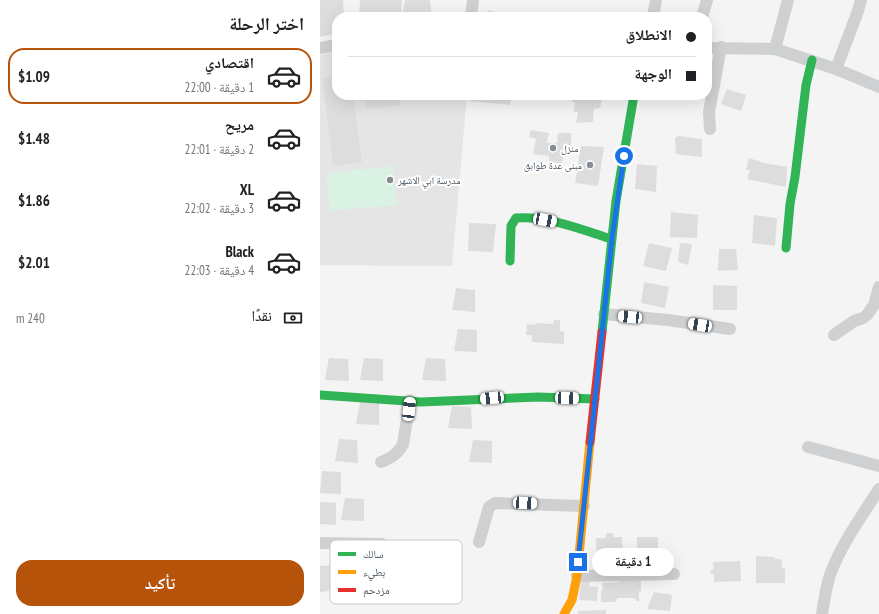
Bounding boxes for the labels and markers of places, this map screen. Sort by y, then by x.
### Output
place label: منزل [561,142,579,155]
marker: منزل [548,143,558,153]
place label: مبنى عدة طوابق [524,159,582,172]
marker: مبنى عدة طوابق [585,160,595,170]
place label: مدرسة ابي الاشهر [397,174,461,189]
marker: مدرسة ابي الاشهر [385,175,395,185]

